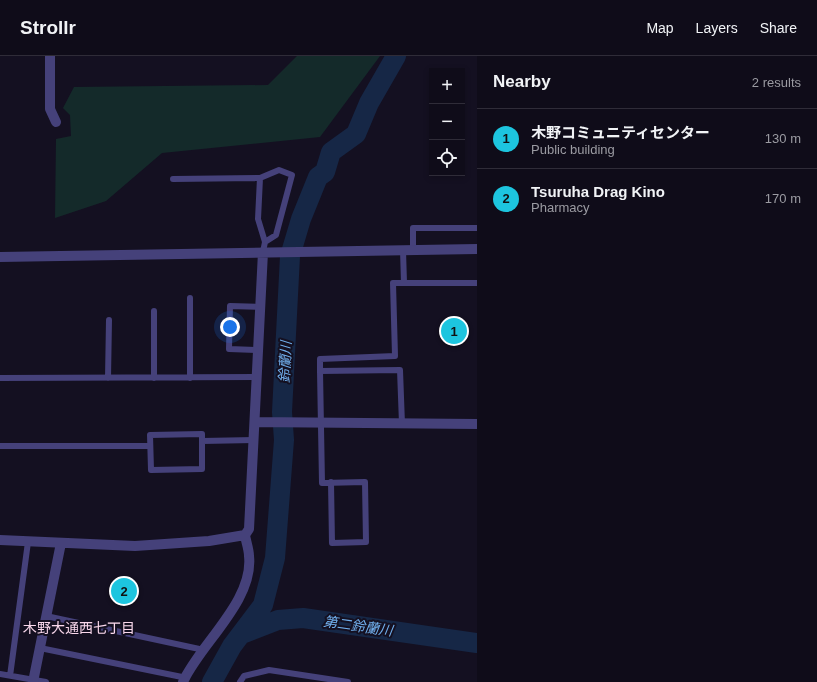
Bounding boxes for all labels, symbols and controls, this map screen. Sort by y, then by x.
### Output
text: Strollr [20,17,76,38]
text: Map [646,20,674,36]
text: Layers [696,20,738,36]
text: Share [760,20,797,36]
map controls [429,68,465,176]
button: + [429,68,465,104]
text: Nearby [493,72,551,91]
text: 2 results [752,75,801,90]
button: − [429,104,465,140]
text: 木野コミュニティセンター [531,124,710,141]
text: 1 [502,131,510,146]
text: 130 m [765,131,801,146]
button: locate [429,140,465,176]
text: Public building [531,142,615,157]
text: Tsuruha Drag Kino [531,183,665,200]
text: 2 [502,191,510,206]
text: 170 m [765,191,801,206]
text: Pharmacy [531,200,590,215]
pin: 1 [441,316,467,346]
your location [220,317,240,337]
water label: 鈴蘭川 [276,339,294,383]
pin: 2 [111,576,137,606]
water label: 第二鈴蘭川 [322,613,396,639]
district label: 木野大通西七丁目 [23,620,135,636]

